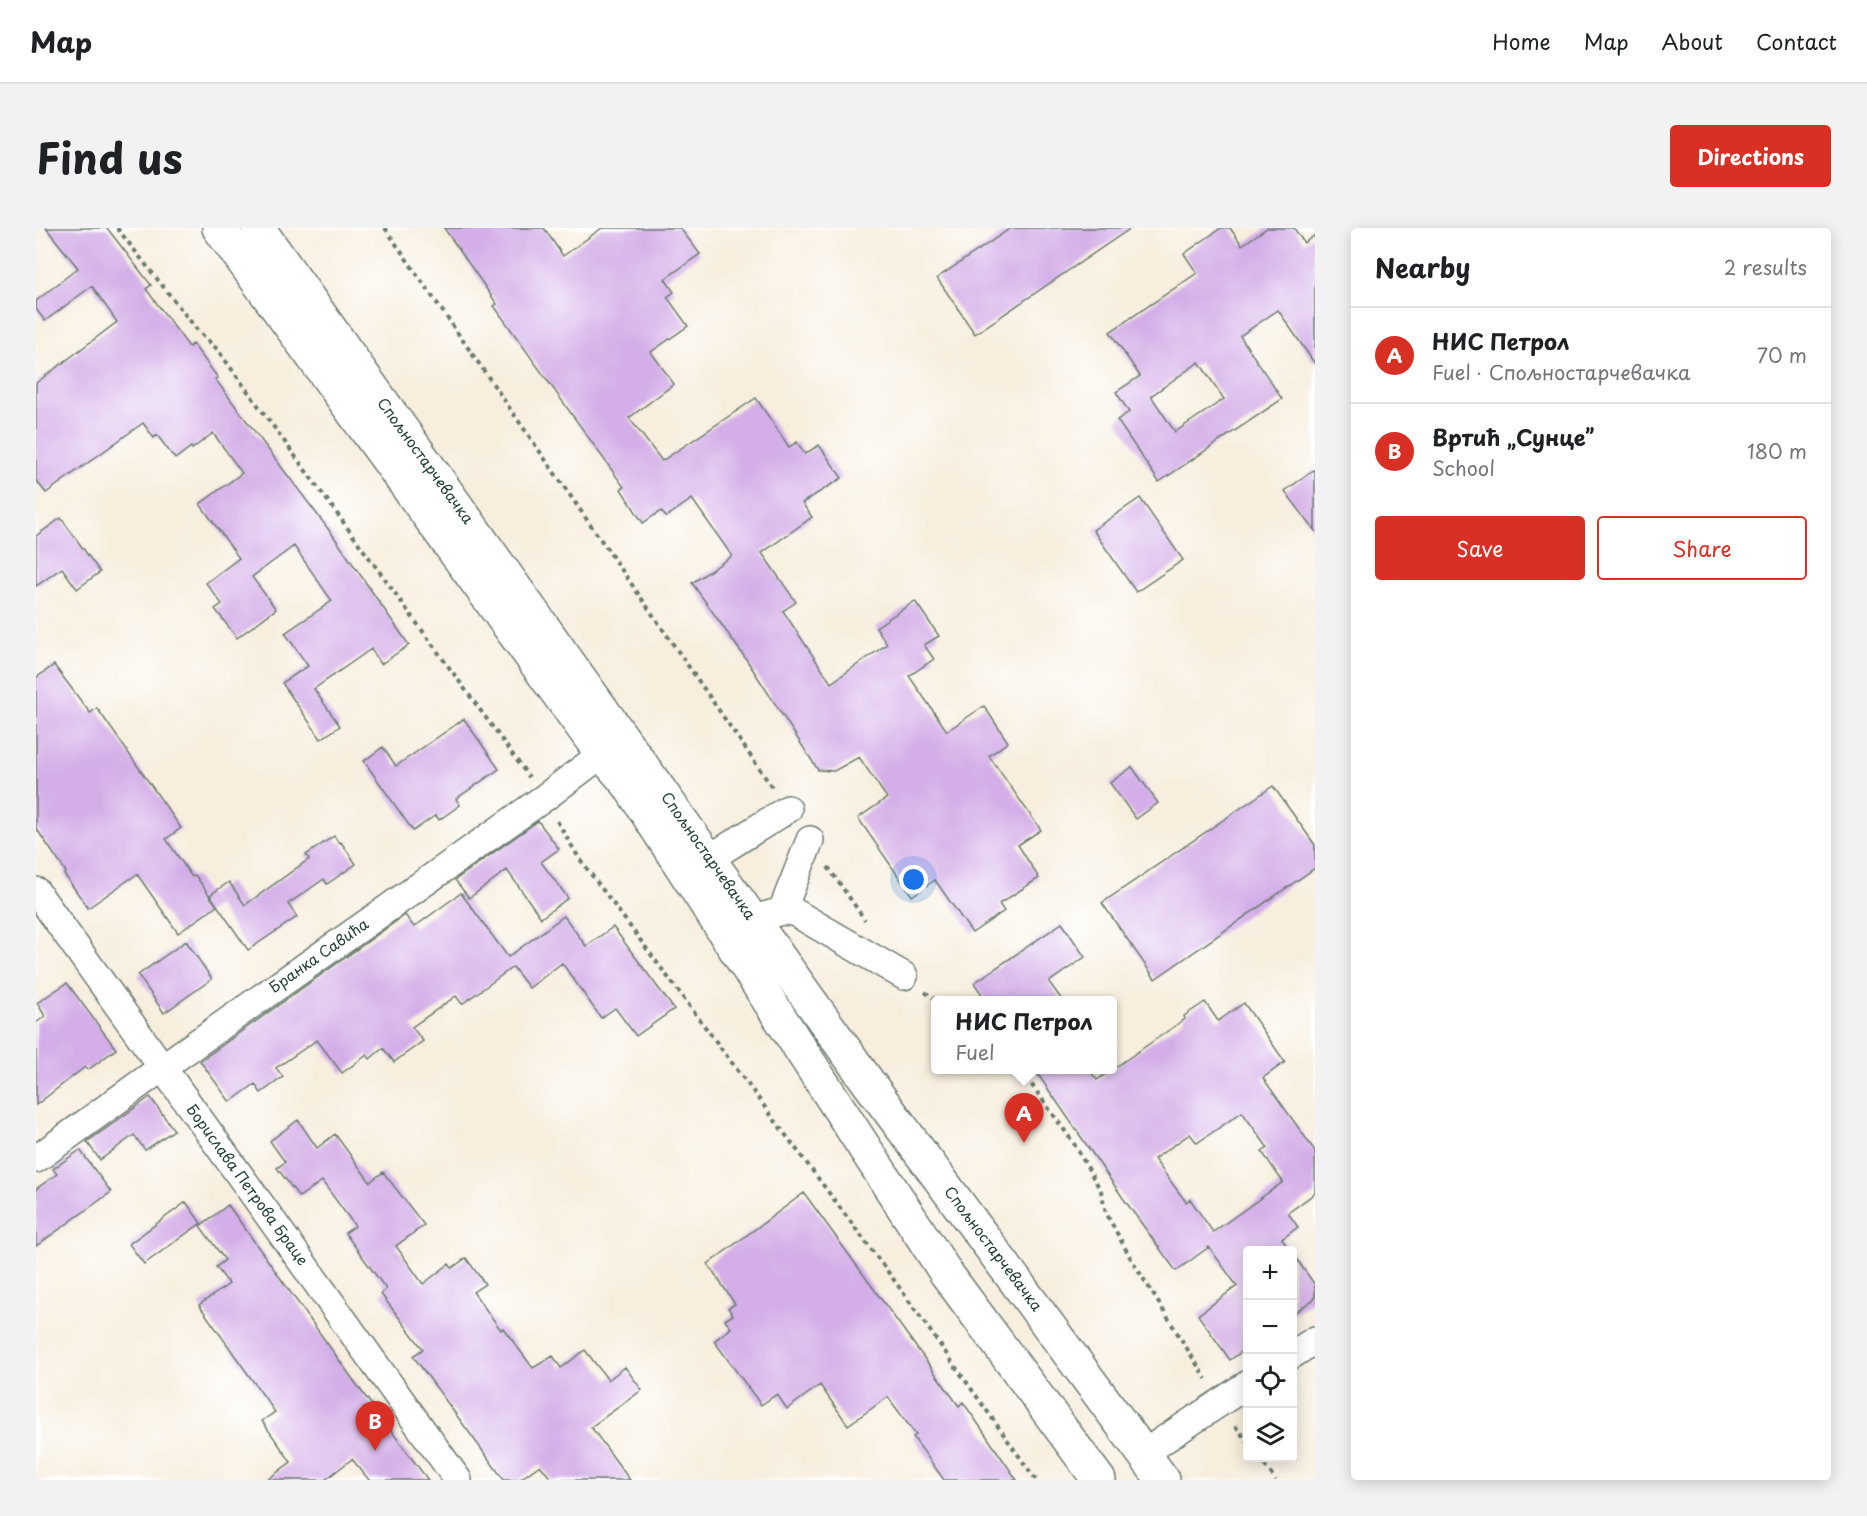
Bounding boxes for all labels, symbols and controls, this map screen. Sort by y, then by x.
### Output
text: Map [30,20,92,63]
text: Home [1492,25,1551,57]
text: Map [1584,25,1629,57]
text: About [1662,25,1723,57]
text: Contact [1756,25,1837,57]
text: Find us [36,125,183,188]
button: Directions [1670,125,1831,187]
text: Nearby [1375,248,1470,287]
text: 2 results [1724,252,1807,282]
text: НИС Петрол [1432,324,1569,357]
text: A [1387,340,1402,370]
text: 70 m [1757,340,1807,370]
text: Fuel · Спољностарчевачка [1432,357,1690,387]
street label: Спољностарчевачка [372,392,480,529]
text: Вртић „Сунце” [1432,420,1594,453]
text: B [1388,436,1401,466]
text: 180 m [1747,436,1807,466]
text: School [1432,453,1495,483]
button: Save [1375,516,1585,580]
button: Share [1597,516,1807,580]
street label: Спољностарчевачка [656,787,762,924]
your location [899,865,928,894]
street label: Бранка Савића [264,912,373,998]
popup [931,996,1117,1074]
text: НИС Петрол [955,1004,1093,1037]
text: Fuel [955,1037,995,1067]
pin: A [1004,1094,1044,1143]
street label: Борислава Петрова Браце [182,1099,315,1270]
street label: Спољностарчевачка [939,1181,1049,1316]
map controls [1243,1246,1297,1462]
button: + [1243,1246,1297,1300]
button: − [1243,1300,1297,1354]
button: locate [1243,1354,1297,1408]
pin: B [356,1402,394,1451]
button: layers [1243,1408,1297,1462]

